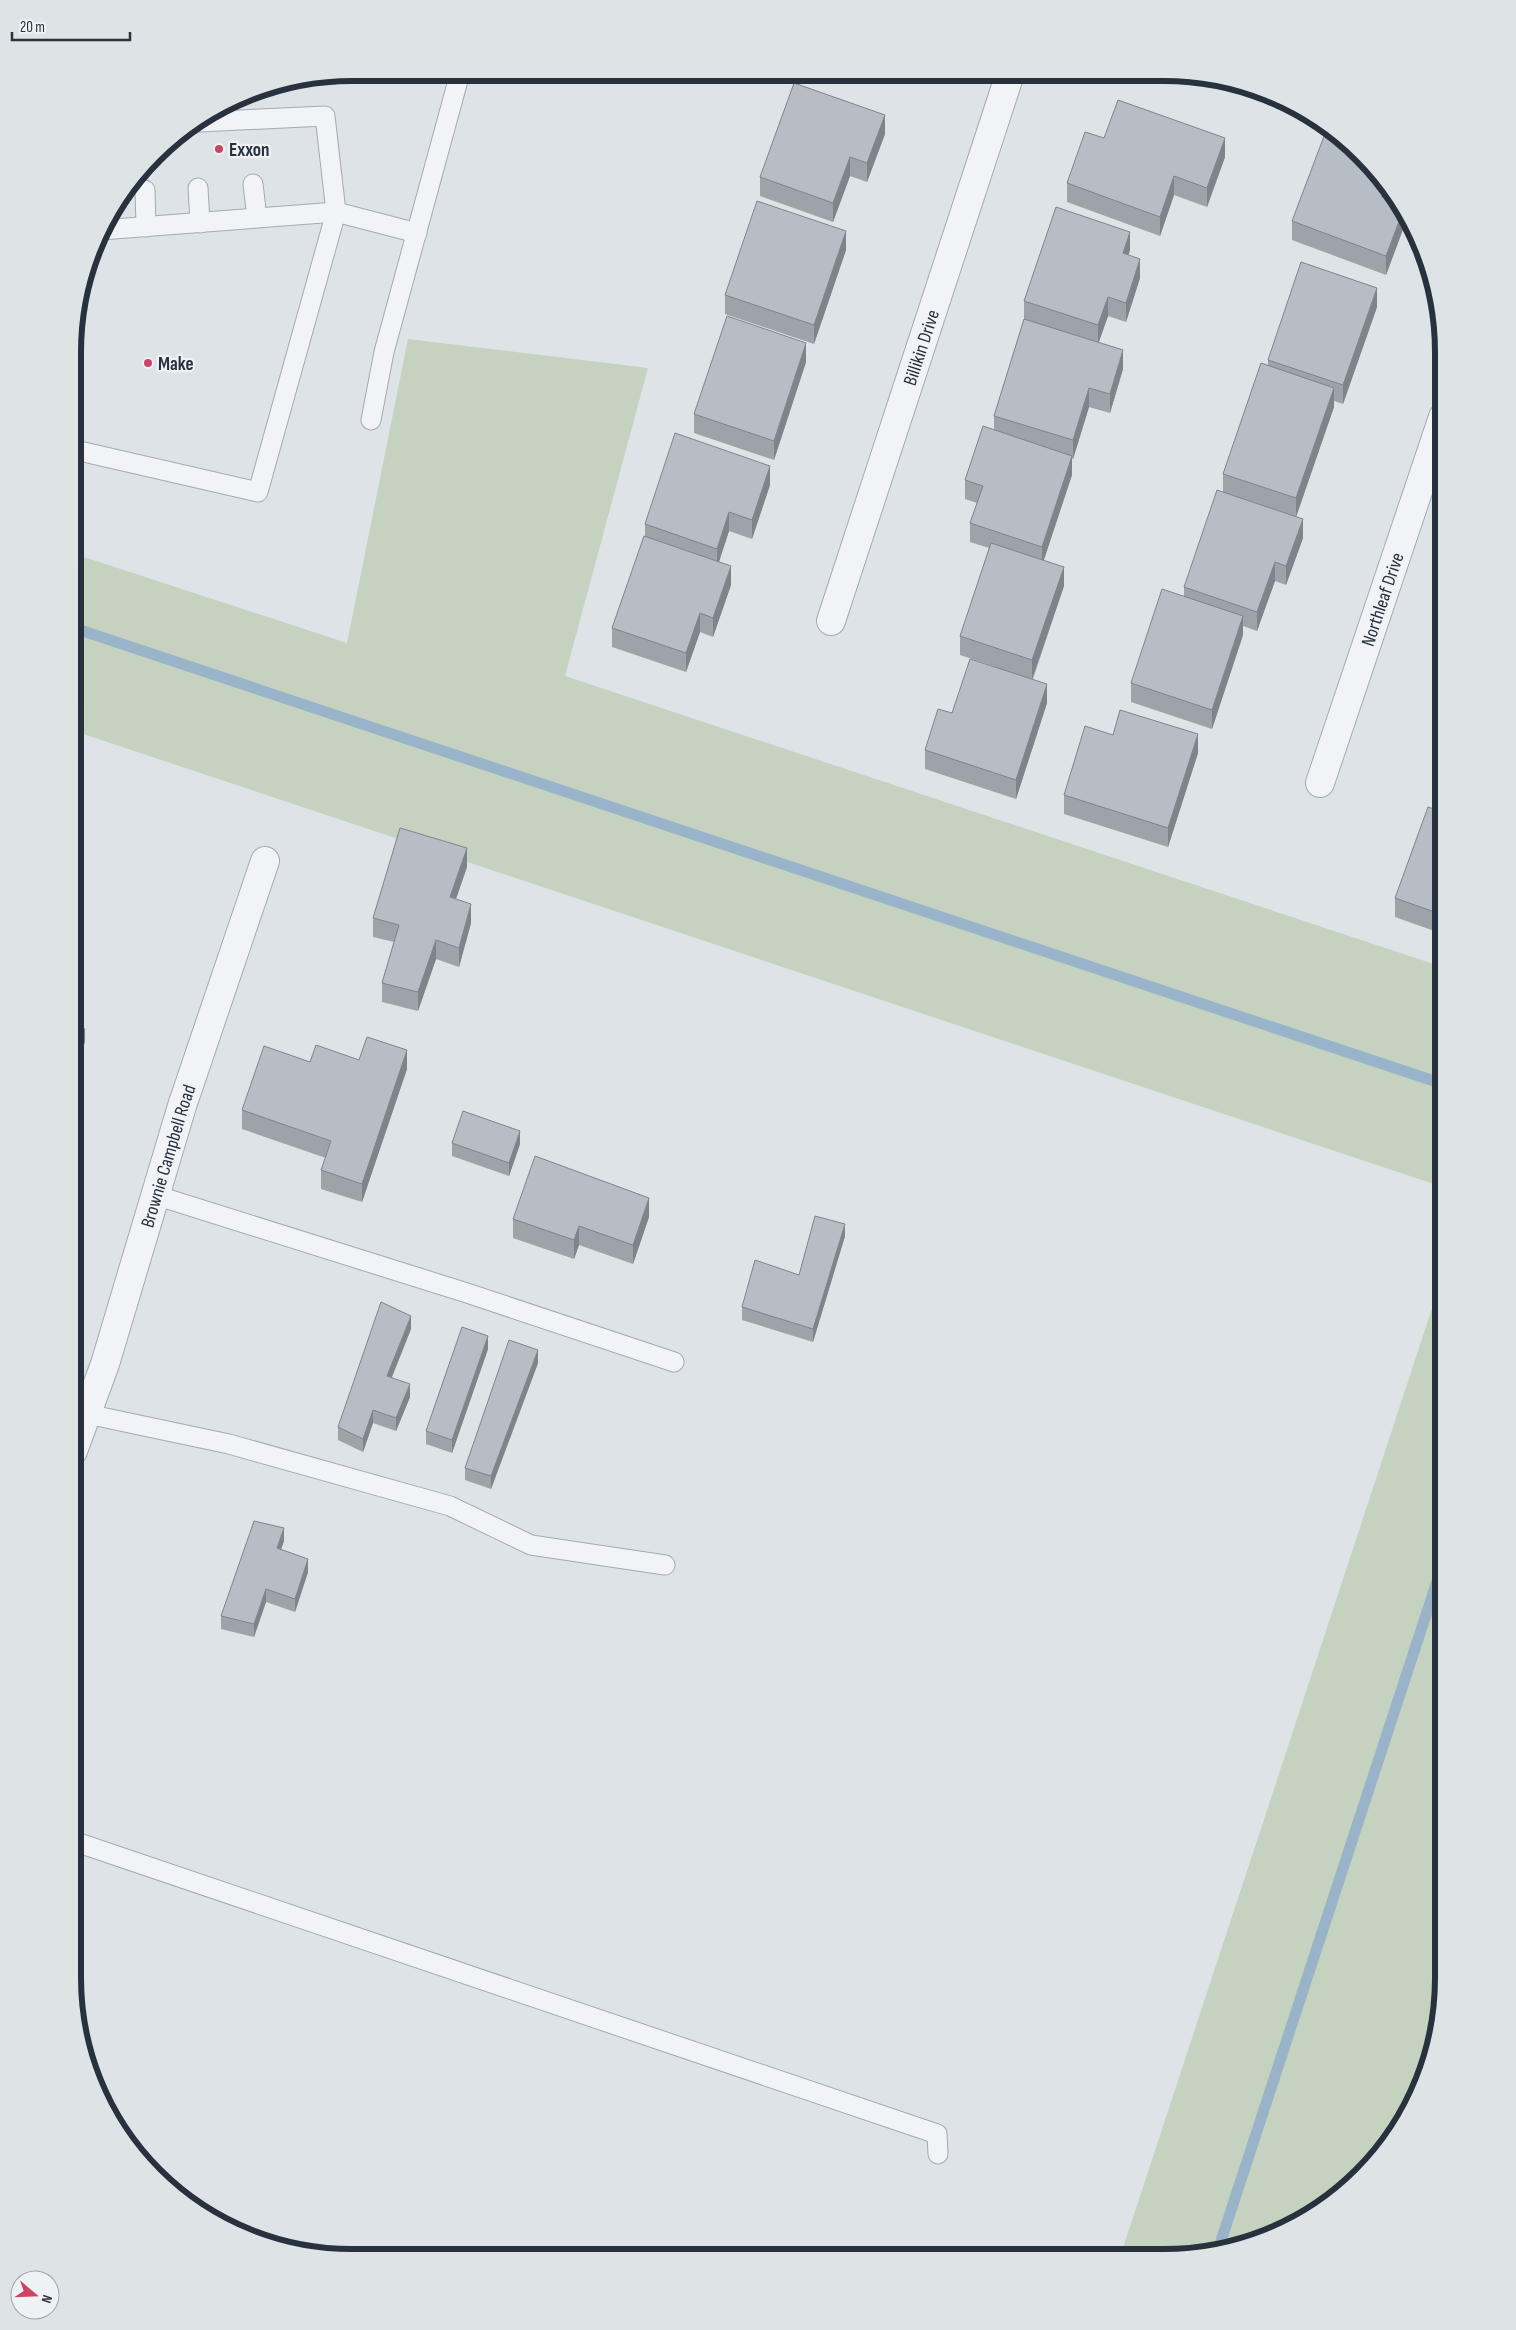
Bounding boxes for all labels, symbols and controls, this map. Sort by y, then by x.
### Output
scale bar [12,10,130,42]
text: 20 m [20,18,45,37]
place label: Exxon [229,139,270,162]
marker: Exxon [213,143,225,155]
street label: Billikin Drive [899,307,945,389]
place label: Make [158,353,194,376]
marker: Make [142,357,154,369]
street label: Northleaf Drive [1357,550,1410,649]
street label: Brownie Campbell Road [136,1082,201,1230]
north arrow [10,2270,60,2320]
text: N [38,2293,56,2305]

